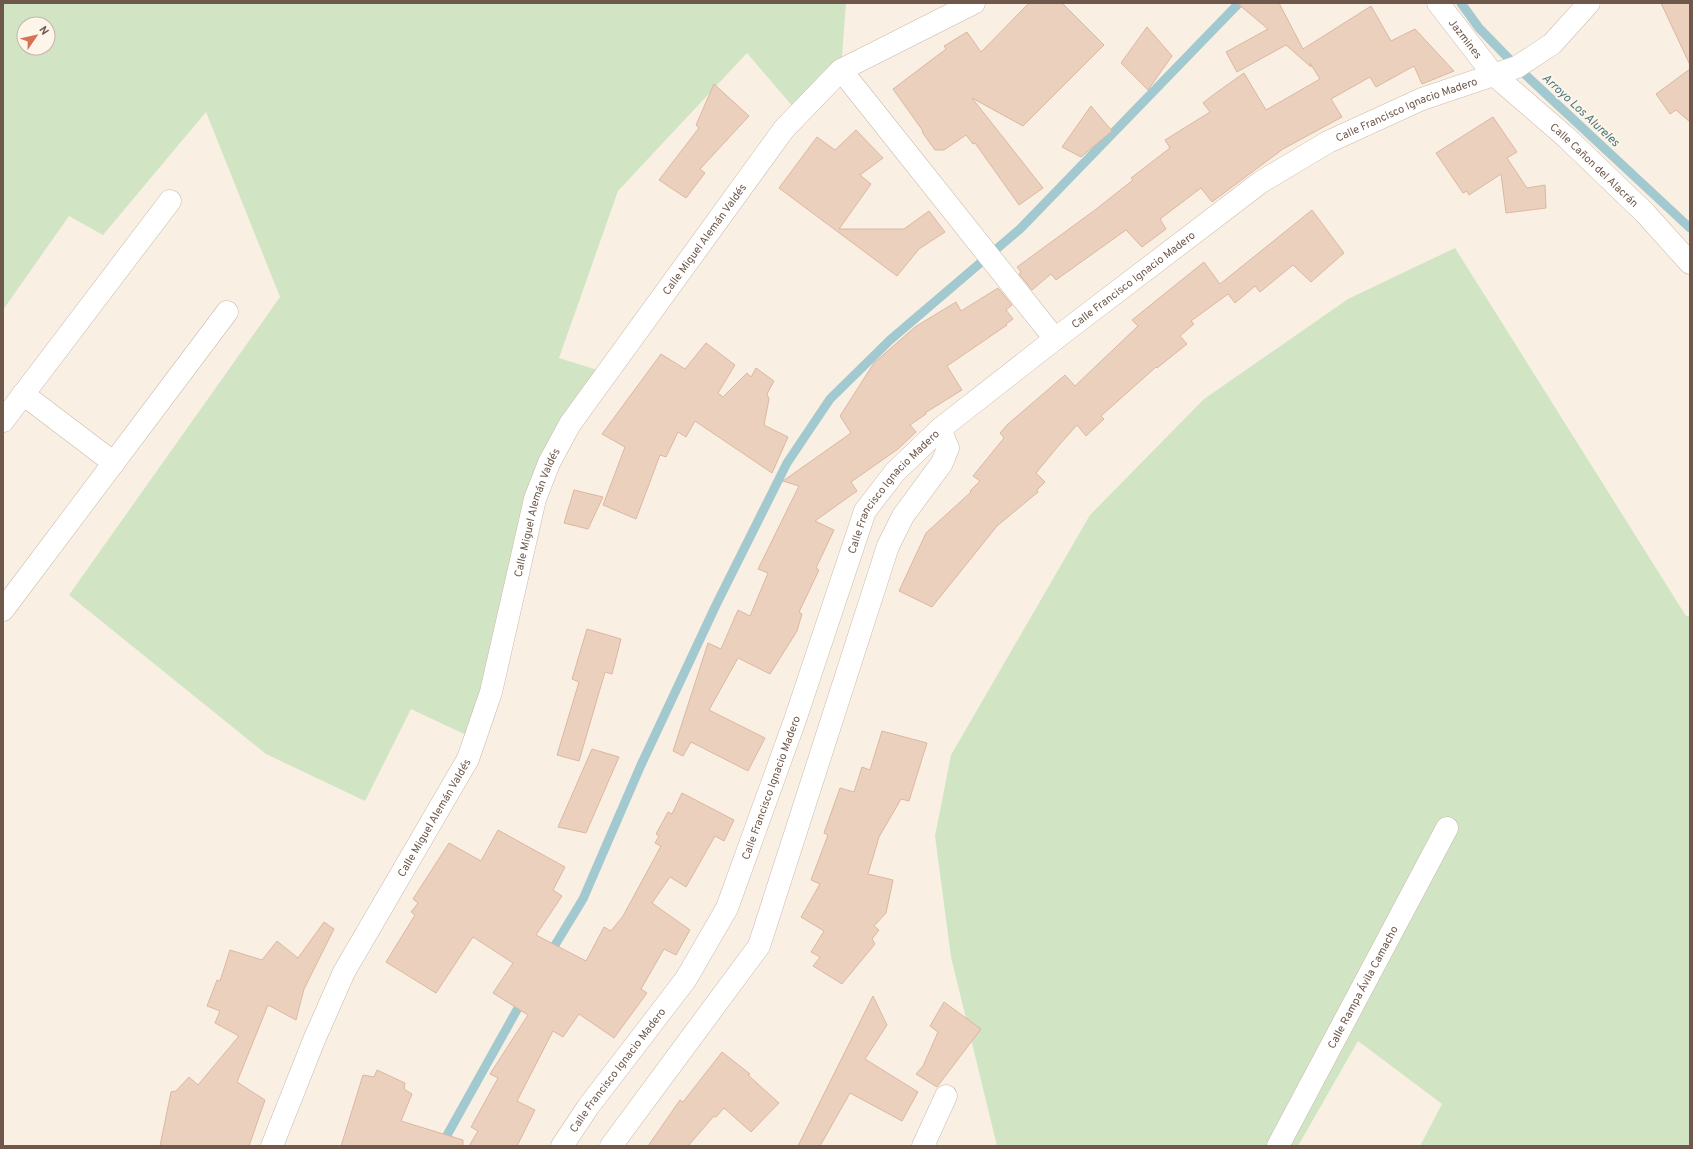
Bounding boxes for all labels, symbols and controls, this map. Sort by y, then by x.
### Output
north arrow [16,16,56,56]
street label: Jazmines [1445,16,1485,62]
text: N [35,24,51,38]
water label: Arroyo Los Alureles [1538,71,1623,151]
street label: Calle Francisco Ignacio Madero [1334,75,1479,146]
street label: Calle Cañon del Alacrán [1547,120,1641,211]
street label: Calle Miguel Alemán Valdés [660,181,750,298]
street label: Calle Francisco Ignacio Madero [1069,229,1198,332]
street label: Calle Francisco Ignacio Madero [845,427,943,556]
street label: Calle Miguel Alemán Valdés [511,446,564,579]
street label: Calle Francisco Ignacio Madero [739,714,804,862]
street label: Calle Miguel Alemán Valdés [395,756,475,880]
street label: Calle Rampa Ávila Camacho [1325,924,1402,1051]
street label: Calle Francisco Ignacio Madero [567,1006,669,1136]

